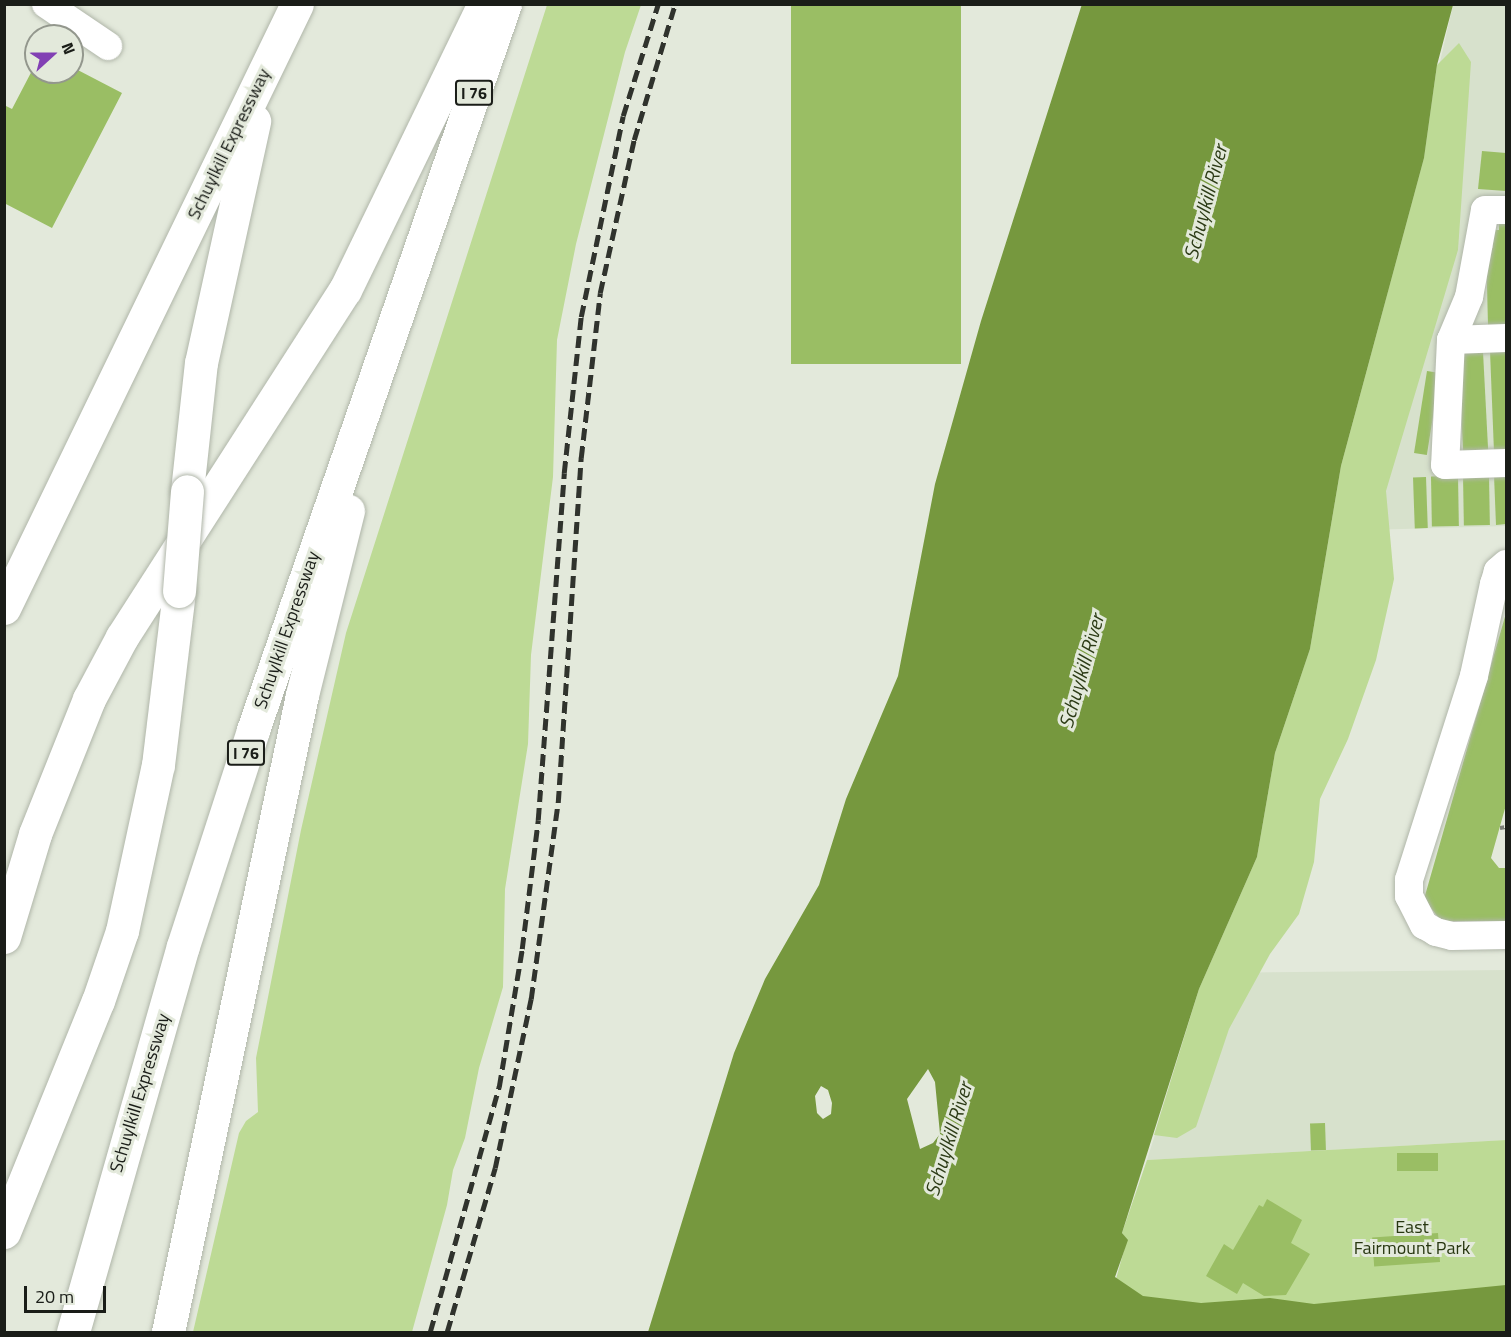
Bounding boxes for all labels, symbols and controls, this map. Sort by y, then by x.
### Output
north arrow [24,24,84,84]
text: N [56,39,82,58]
street label: Schuylkill Expressway [183,65,275,223]
road number: I 76 [454,80,494,106]
water label: Schuylkill River [1178,142,1232,262]
street label: Schuylkill Expressway [250,548,324,712]
water label: Schuylkill River [1053,611,1109,731]
road number: I 76 [226,740,266,766]
street label: Schuylkill Expressway [106,1011,174,1175]
water label: Schuylkill River [919,1079,977,1199]
park label: East Fairmount Park [1354,1217,1470,1260]
scale bar [27,1274,110,1312]
text: 20 m [35,1283,74,1310]

